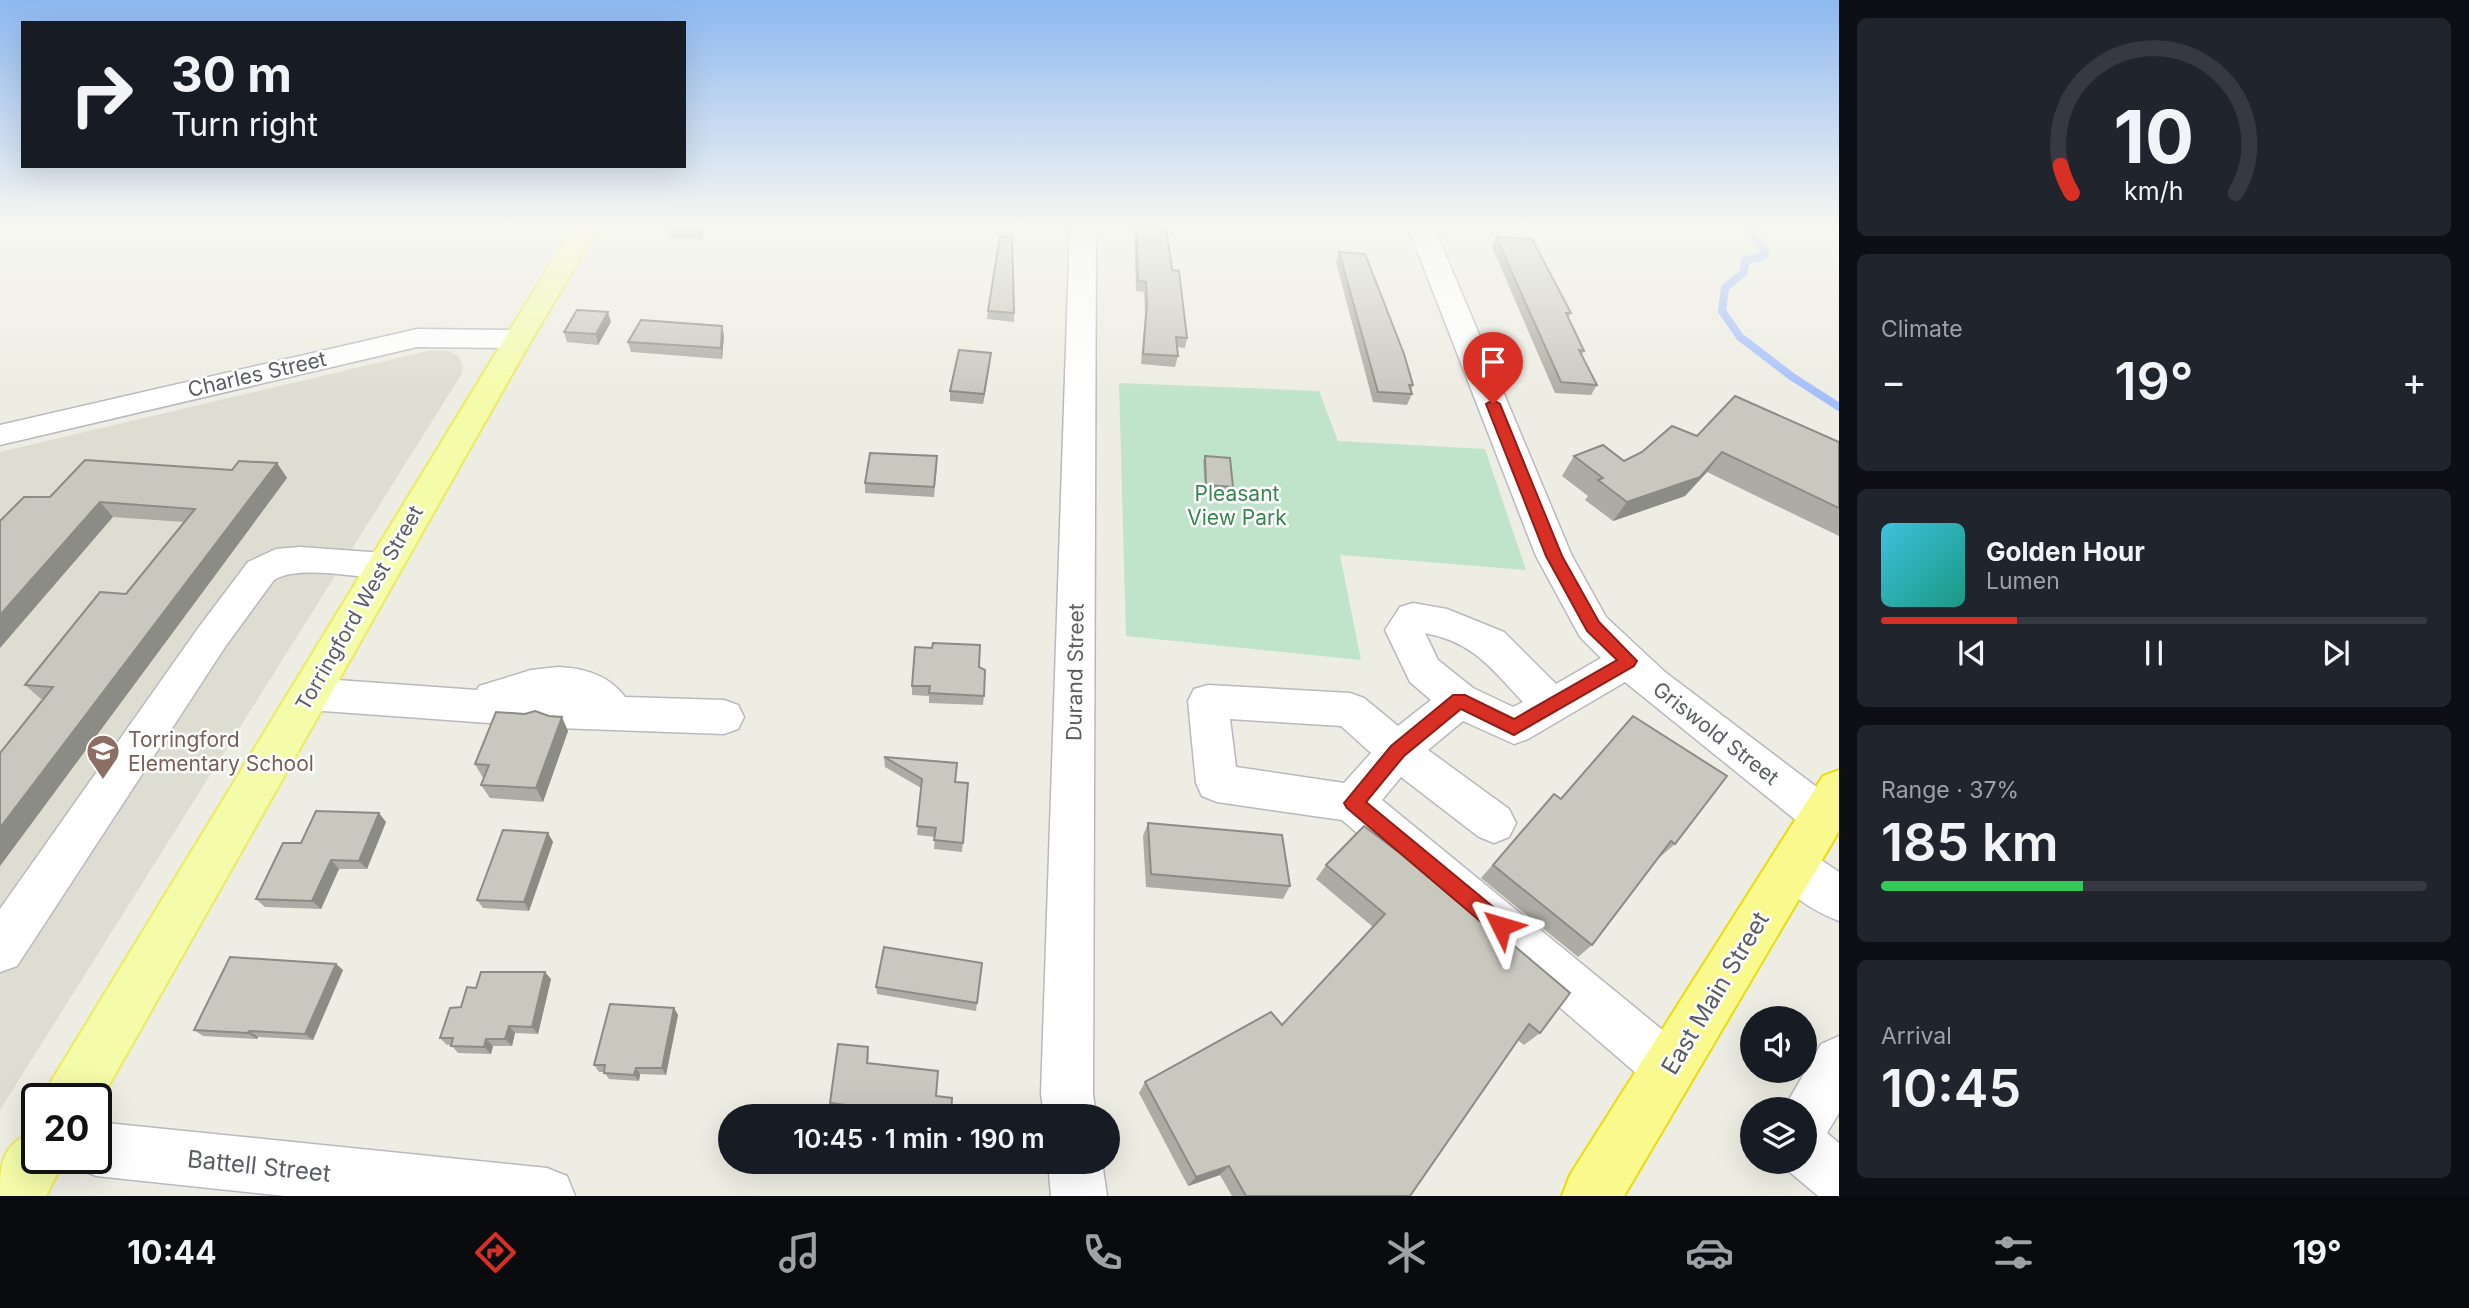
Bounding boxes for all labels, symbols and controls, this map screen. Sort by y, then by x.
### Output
text: 30 m [171,45,292,104]
icon: right [56,49,147,140]
text: 10 [2114,92,2194,181]
text: Turn right [171,105,318,144]
text: km/h [2124,176,2184,206]
text: Climate [1881,315,1963,343]
pin [1463,332,1523,404]
icon: arrive [1474,343,1512,381]
street label: Charles Street [185,346,329,402]
text: 19° [2114,350,2194,413]
text: − [1881,358,1906,404]
text: + [2402,358,2427,404]
park label: Pleasant View Park [1187,481,1287,530]
street label: Torringford West Street [290,501,428,715]
text: Golden Hour [1986,536,2145,567]
text: Lumen [1986,567,2060,595]
street label: Durand Street [1061,603,1089,741]
icon: previous [1953,634,1991,672]
icon: pause [2135,634,2173,672]
icon: next [2317,634,2355,672]
street label: Griswold Street [1648,676,1784,790]
place label: Torringford Elementary School [128,727,314,776]
school or university icon: Torringford Elementary School [84,732,122,781]
text: Range · 37% [1881,776,2019,804]
text: 185 km [1881,811,2059,874]
position arrow [1464,889,1538,963]
street label: East Main Street [1655,906,1775,1080]
map controls [1740,1006,1817,1174]
button: sound [1740,1006,1817,1083]
text: Arrival [1881,1022,1952,1050]
text: 10:45 [1881,1057,2021,1120]
speed limit sign: 20 [21,1083,112,1174]
button: layers [1740,1097,1817,1174]
text: 10:45 · 1 min · 190 m [793,1123,1045,1154]
street label: Battell Street [186,1144,332,1188]
icon: directions [471,1228,520,1277]
icon: music [775,1228,824,1277]
icon: phone [1078,1228,1127,1277]
icon: climate [1382,1228,1431,1277]
icon: car [1685,1228,1734,1277]
icon: filters [1989,1228,2038,1277]
text: 10:44 [127,1233,217,1272]
text: 19° [2292,1233,2342,1272]

